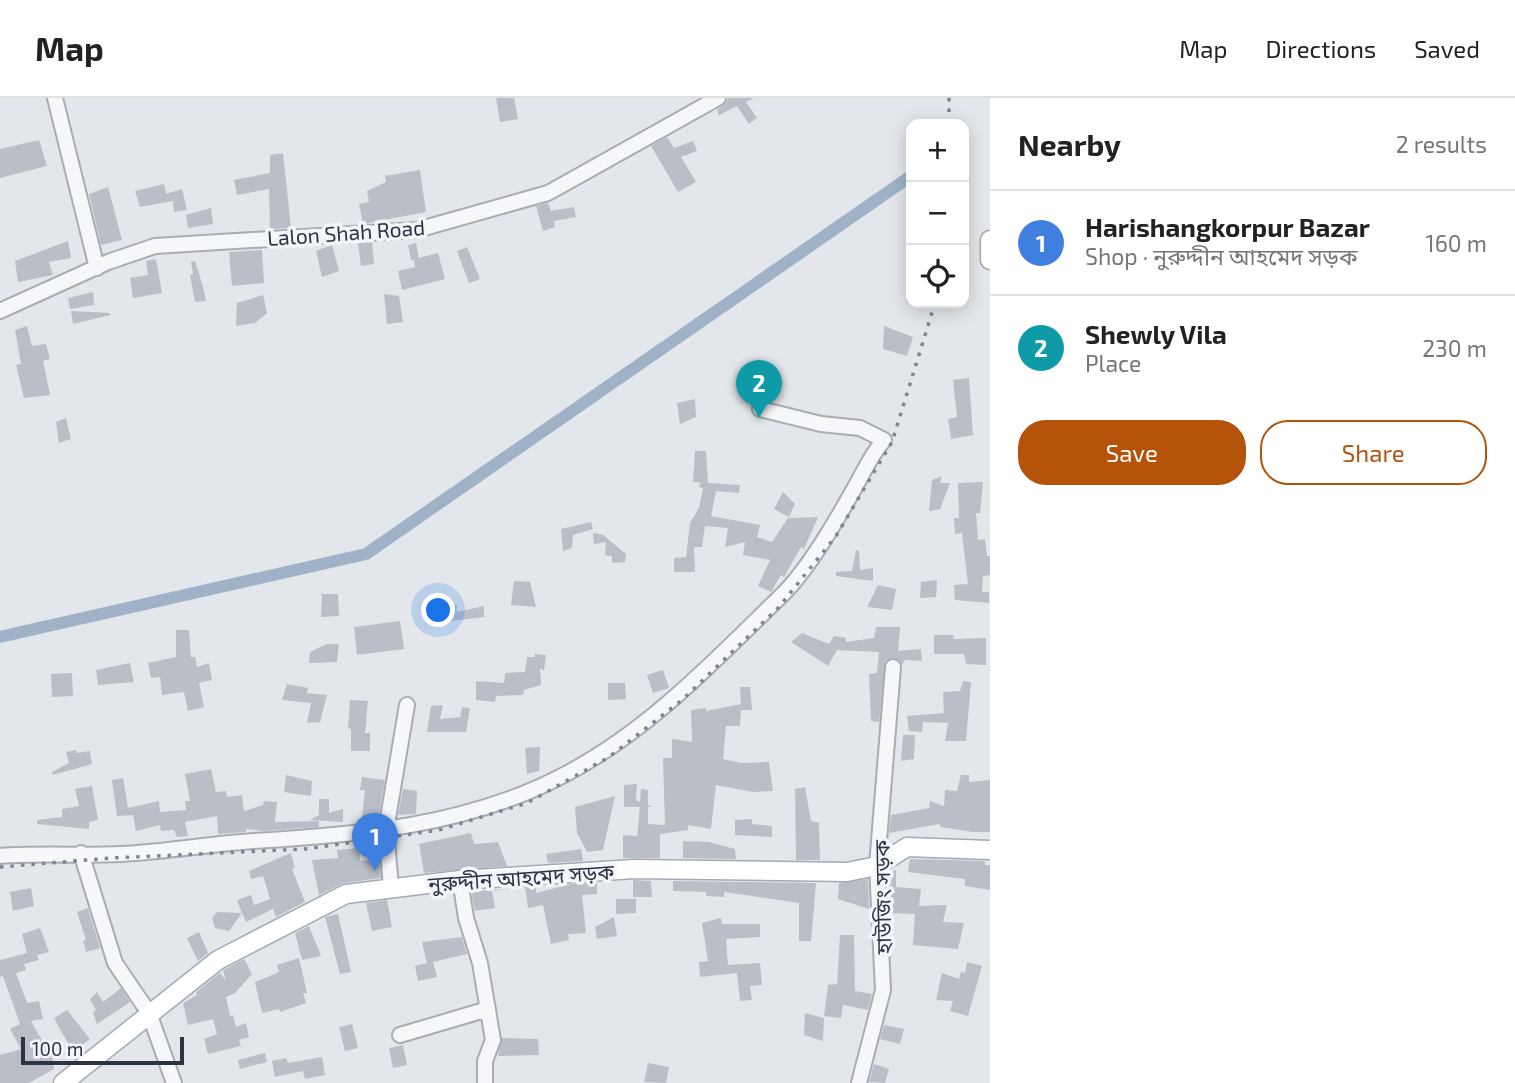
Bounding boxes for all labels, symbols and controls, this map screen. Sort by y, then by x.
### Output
text: Map [35,28,104,68]
text: Map [1179,34,1227,63]
text: Directions [1265,34,1376,63]
text: Saved [1414,34,1480,63]
map controls [906,119,969,308]
button: + [906,119,969,182]
text: Nearby [1018,126,1121,162]
text: 2 results [1396,130,1487,158]
button: − [906,182,969,245]
text: Harishangkorpur Bazar [1085,211,1370,242]
street label: Lalon Shah Road [266,214,426,250]
text: 1 [1036,229,1046,257]
text: 160 m [1426,229,1487,257]
text: Shop · নুরুদ্দীন আহমেদ সড়ক [1085,242,1357,270]
button: locate [906,245,969,308]
text: Shewly Vila [1085,318,1227,349]
text: 2 [1034,334,1048,362]
text: 230 m [1422,334,1487,362]
text: Place [1085,349,1141,377]
pin: 2 [736,360,782,418]
button: Save [1018,420,1246,485]
button: Share [1260,420,1487,485]
your location [421,593,455,627]
pin: 1 [352,813,398,871]
street label: হাউজিং সড়ক [868,839,896,955]
street label: নুরুদ্দীন আহমেদ সড়ক [426,858,616,897]
scale bar [21,1034,184,1066]
text: 100 m [32,1037,83,1060]

